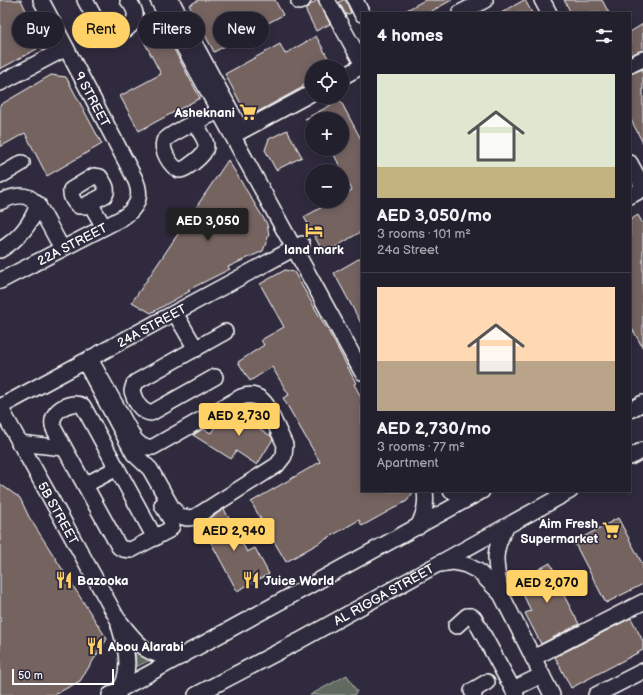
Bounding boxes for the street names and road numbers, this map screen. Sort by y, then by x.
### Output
street label: 9 STREET [71,69,113,130]
street label: 22A STREET [35,220,110,269]
street label: 24A STREET [114,301,189,351]
street label: 5B STREET [34,479,82,548]
street label: AL RIGGA STREET [331,561,437,629]

